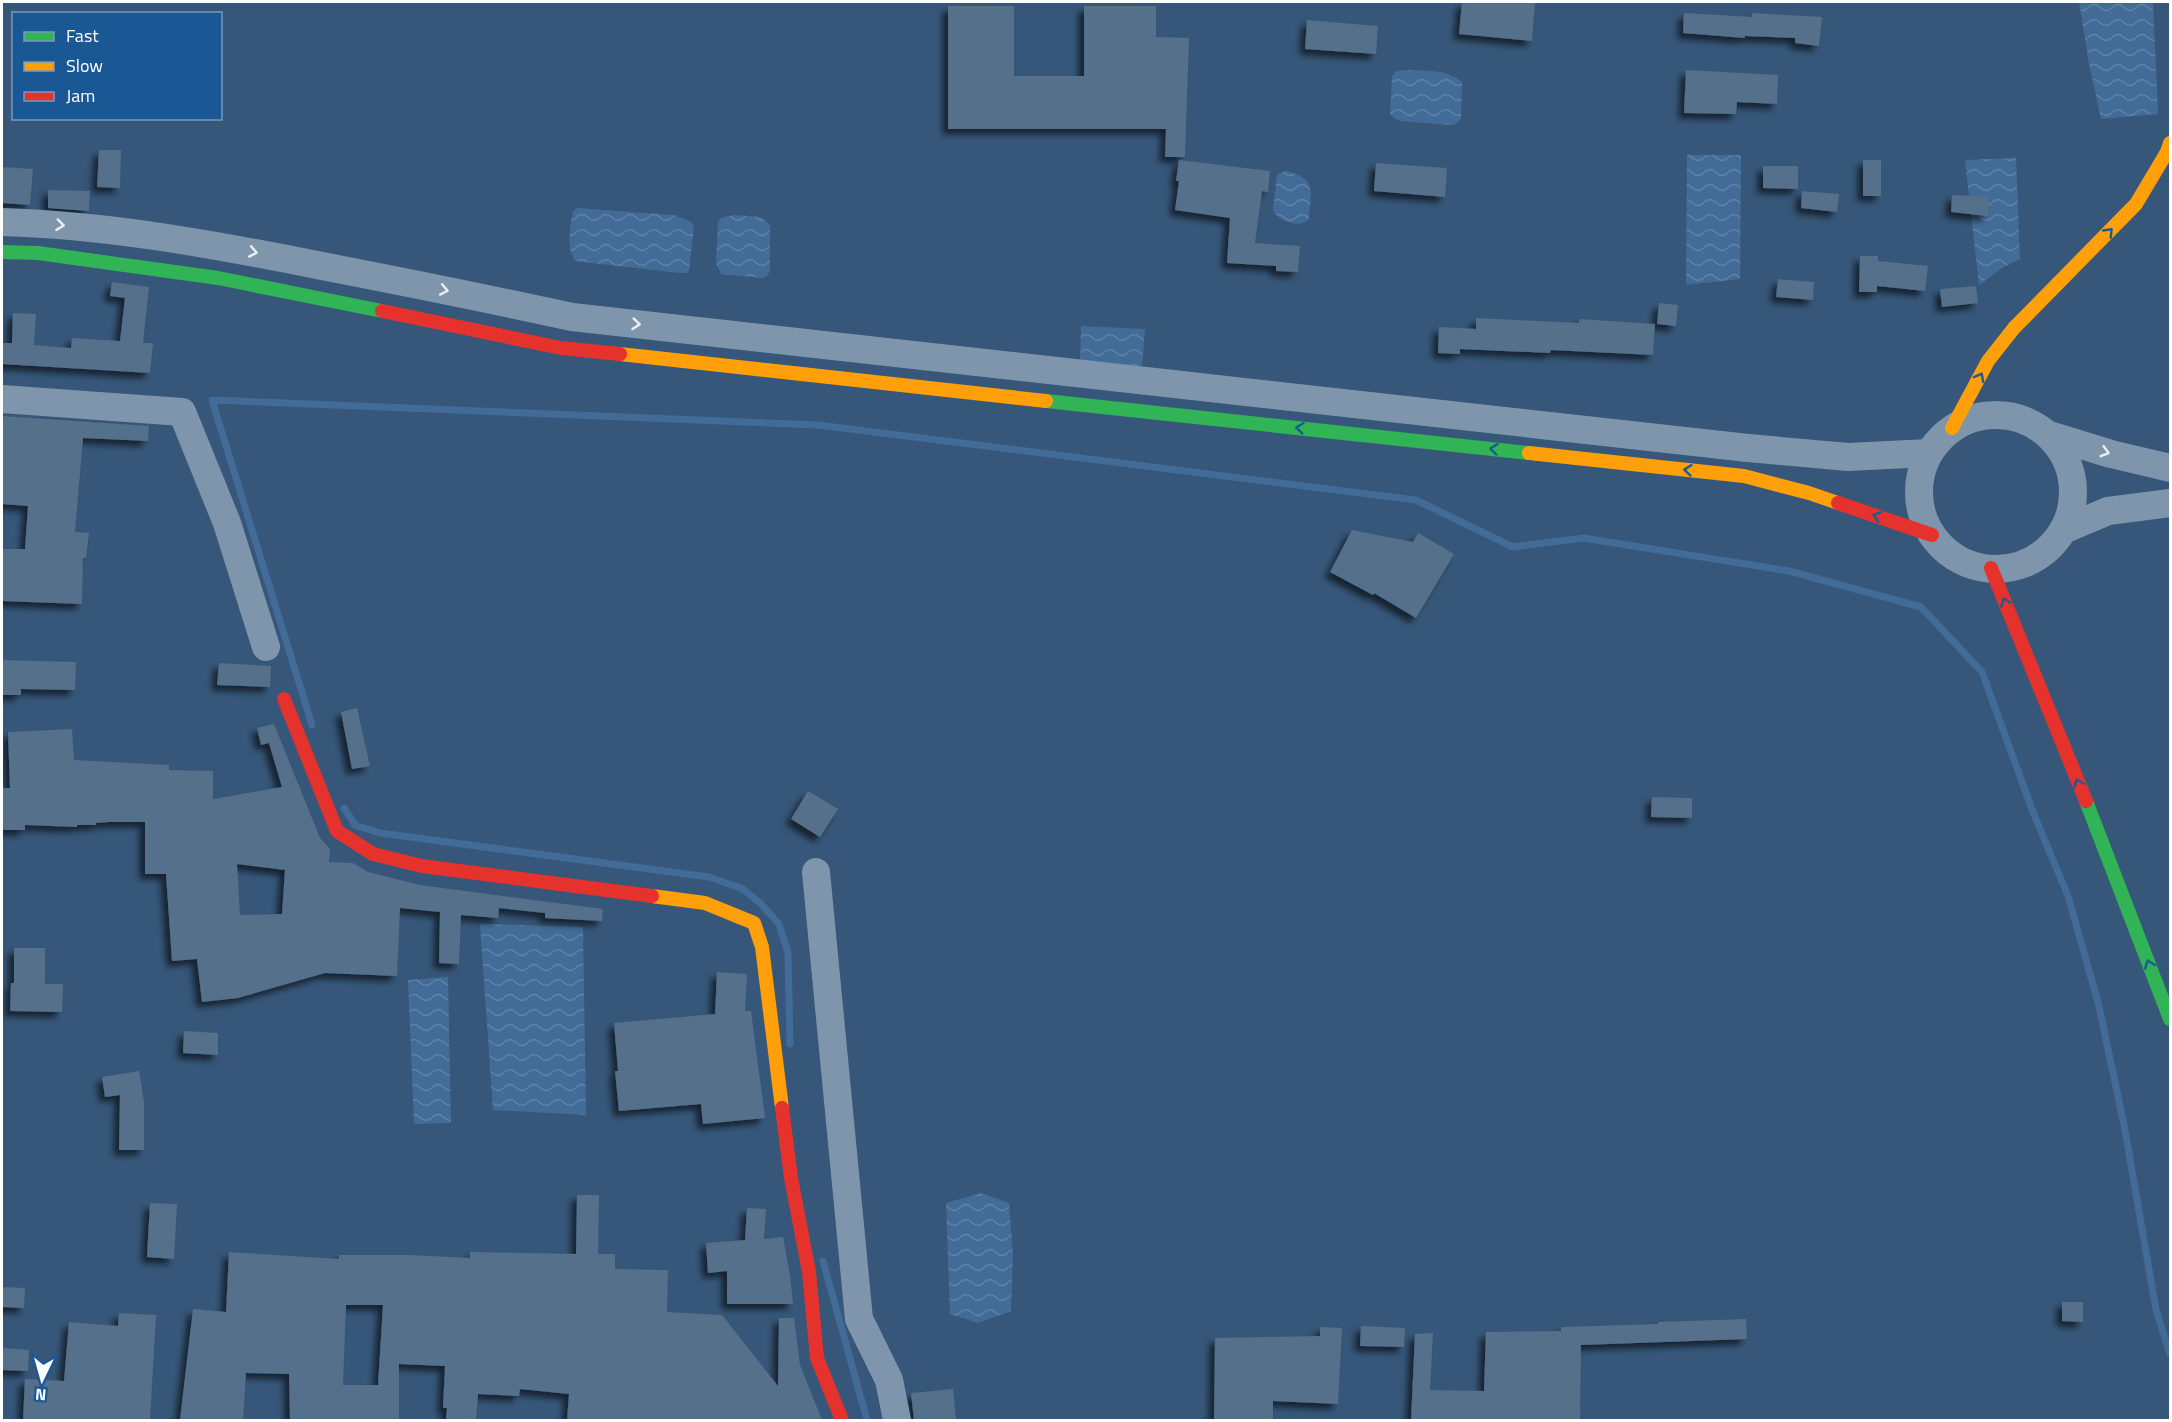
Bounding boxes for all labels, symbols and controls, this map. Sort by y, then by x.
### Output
legend [12,12,222,120]
text: Fast [66,22,99,49]
text: Slow [66,52,103,79]
text: Jam [66,82,95,109]
one-way arrow [55,218,64,231]
one-way arrow [2102,228,2113,239]
one-way arrow [248,245,258,258]
one-way arrow [439,283,449,296]
one-way arrow [631,318,640,330]
one-way arrow [1973,372,1984,383]
one-way arrow [1296,422,1305,435]
one-way arrow [1490,443,1499,456]
one-way arrow [2099,445,2109,457]
one-way arrow [1684,464,1693,477]
one-way arrow [1872,510,1883,523]
one-way arrow [2000,598,2012,609]
one-way arrow [2073,778,2085,789]
one-way arrow [2144,960,2156,971]
north arrow [12,1350,72,1410]
text: N [34,1383,47,1407]

